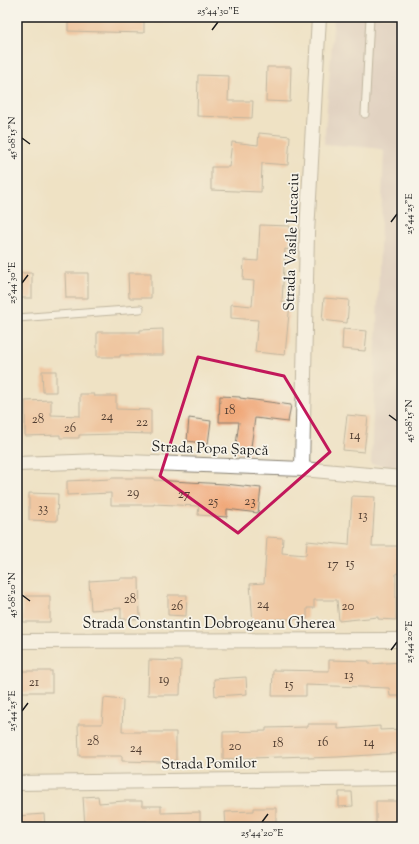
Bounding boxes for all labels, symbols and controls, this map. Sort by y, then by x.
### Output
text: 25°44'30"E [197,4,239,19]
text: 45°08'15"N [5,117,20,159]
street label: Strada Vasile Lucaciu [280,172,305,312]
text: 25°44'25"E [402,194,417,234]
text: 25°44'30"E [5,262,20,304]
text: 45°08'15"N [402,400,417,442]
house number: 18 [225,402,235,420]
house number: 24 [101,408,114,426]
house number: 28 [32,411,44,429]
house number: 22 [136,414,148,432]
house number: 26 [64,420,76,438]
house number: 14 [350,427,361,445]
street label: Strada Popa Șapcă [151,437,269,462]
house number: 29 [127,484,139,502]
house number: 27 [178,486,191,504]
house number: 25 [208,493,219,511]
house number: 23 [244,493,256,511]
house number: 33 [38,500,48,518]
house number: 13 [358,507,368,525]
house number: 15 [346,555,355,573]
house number: 17 [328,556,339,574]
text: 45°08'20"N [5,572,20,618]
house number: 28 [124,591,136,609]
house number: 24 [257,596,270,614]
house number: 26 [171,598,183,616]
house number: 20 [342,598,355,616]
street label: Strada Constantin Dobrogeanu Gherea [83,614,336,635]
text: 25°44'20"E [402,621,417,663]
house number: 13 [344,667,354,685]
house number: 19 [159,671,169,689]
house number: 21 [29,674,40,692]
house number: 15 [285,676,294,694]
text: 25°44'25"E [5,691,20,731]
house number: 28 [87,733,99,751]
house number: 16 [318,734,328,752]
house number: 14 [364,734,375,752]
house number: 18 [273,735,283,753]
house number: 20 [229,738,242,756]
house number: 24 [130,740,143,758]
street label: Strada Pomilor [161,753,257,776]
text: 25°44'20"E [241,826,283,841]

